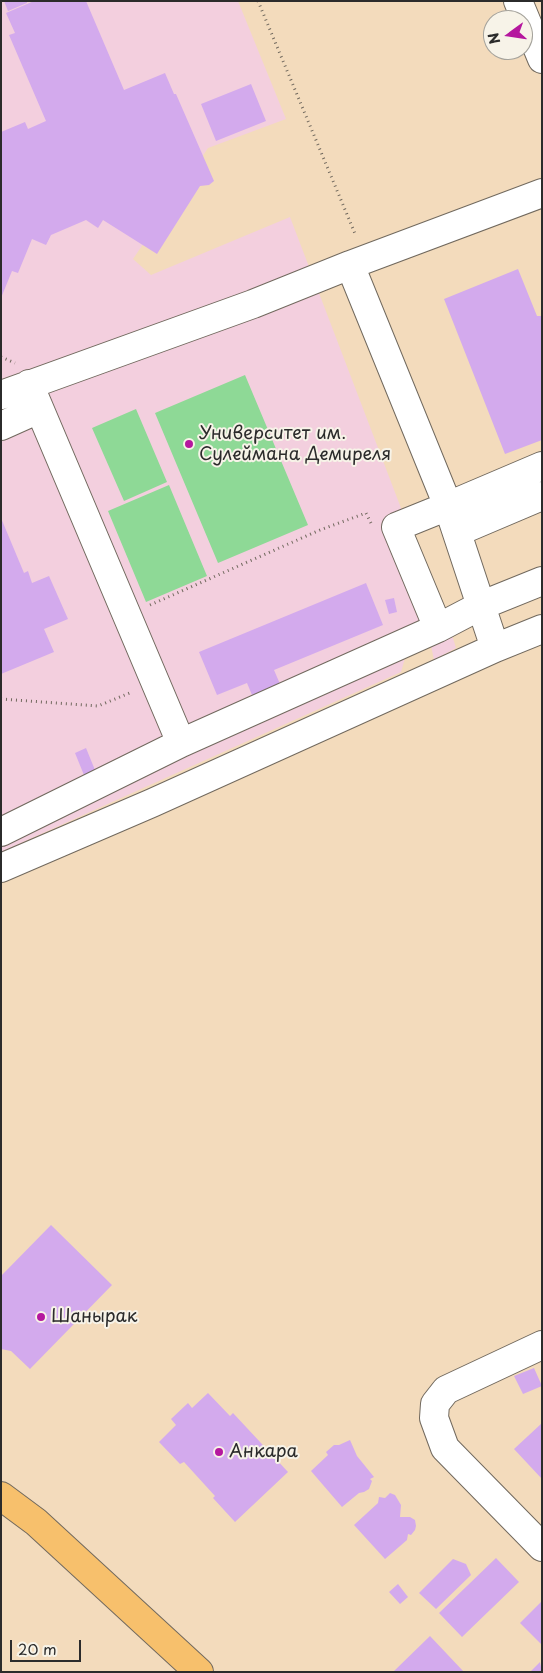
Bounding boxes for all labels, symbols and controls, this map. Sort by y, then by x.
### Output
north arrow [483,10,533,60]
text: N [482,31,505,46]
place label: Университет им. Сулеймана Демиреля [199,423,391,466]
marker: Университет им. Сулеймана Демиреля [183,438,195,450]
place label: Шанырак [51,1306,137,1328]
marker: Шанырак [35,1311,47,1323]
place label: Анкара [229,1441,298,1463]
marker: Анкара [213,1446,225,1458]
scale bar [12,1630,84,1662]
text: 20 m [18,1637,57,1660]

